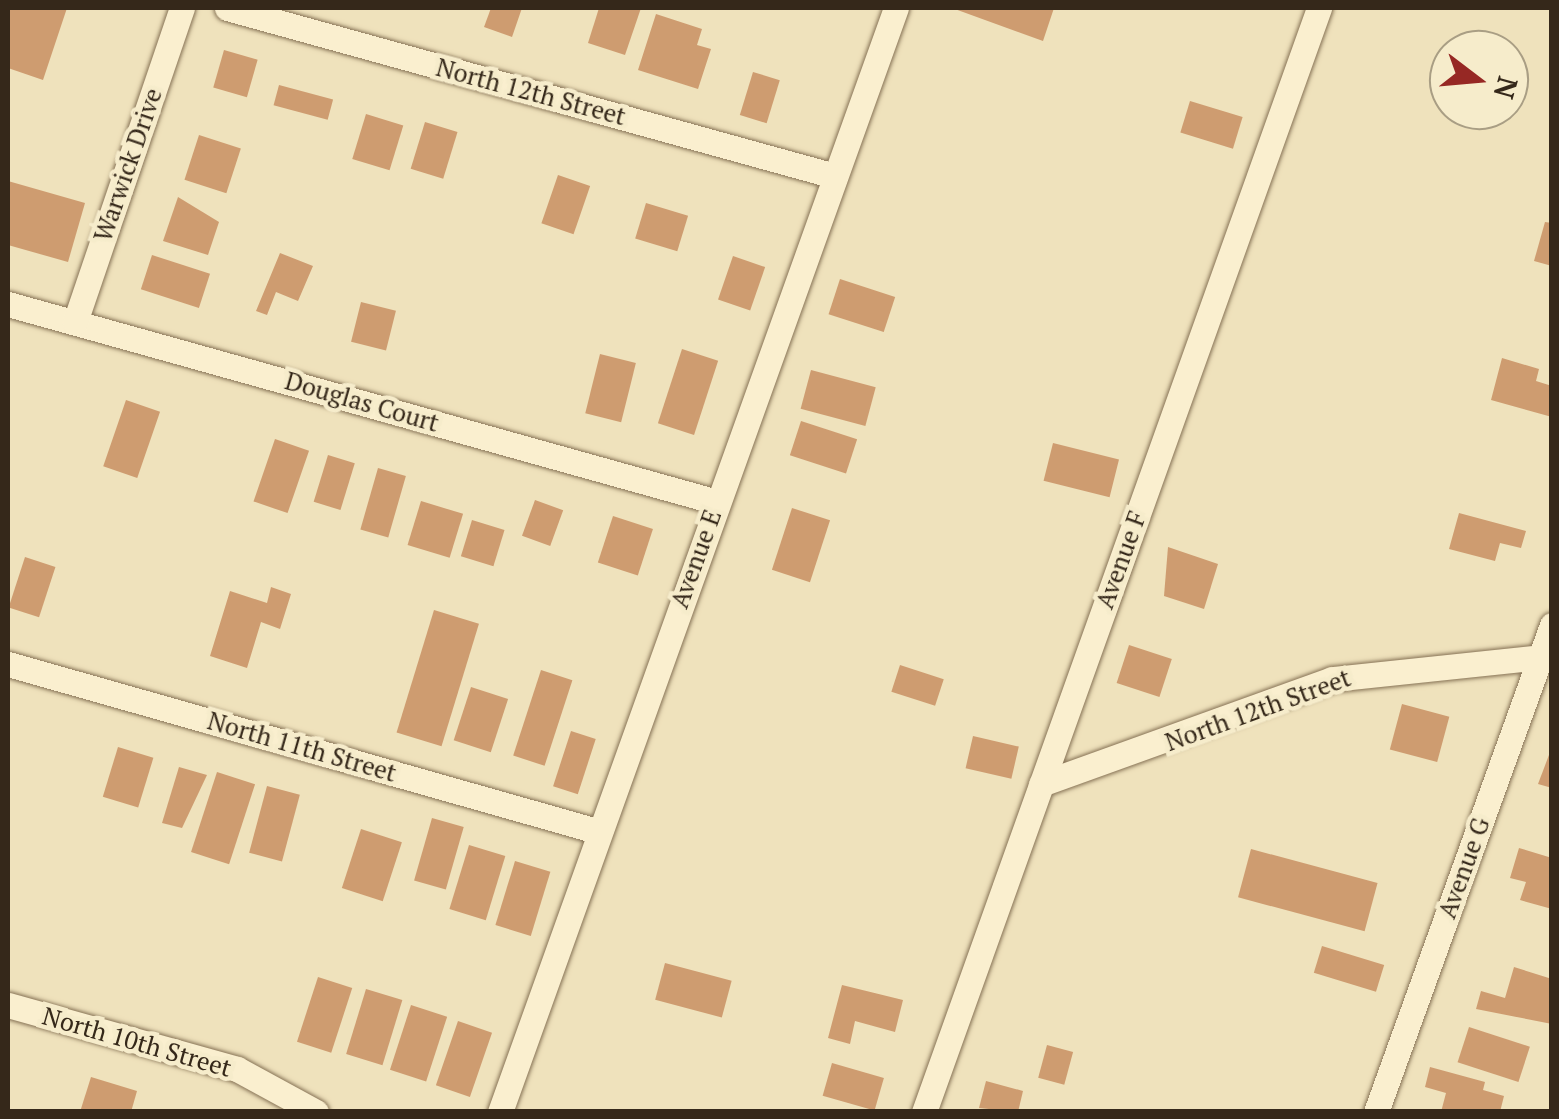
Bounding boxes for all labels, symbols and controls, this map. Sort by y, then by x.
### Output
north arrow [1429,30,1529,130]
street label: North 12th Street [433,52,629,132]
text: N [1486,73,1527,103]
street label: Warwick Drive [88,84,168,246]
street label: Douglas Court [282,366,442,438]
street label: Avenue E [664,506,728,612]
street label: Avenue F [1090,507,1152,613]
street label: North 12th Street [1161,663,1355,757]
street label: North 11th Street [204,706,400,788]
street label: Avenue G [1432,813,1496,923]
street label: North 10th Street [39,1001,235,1083]

